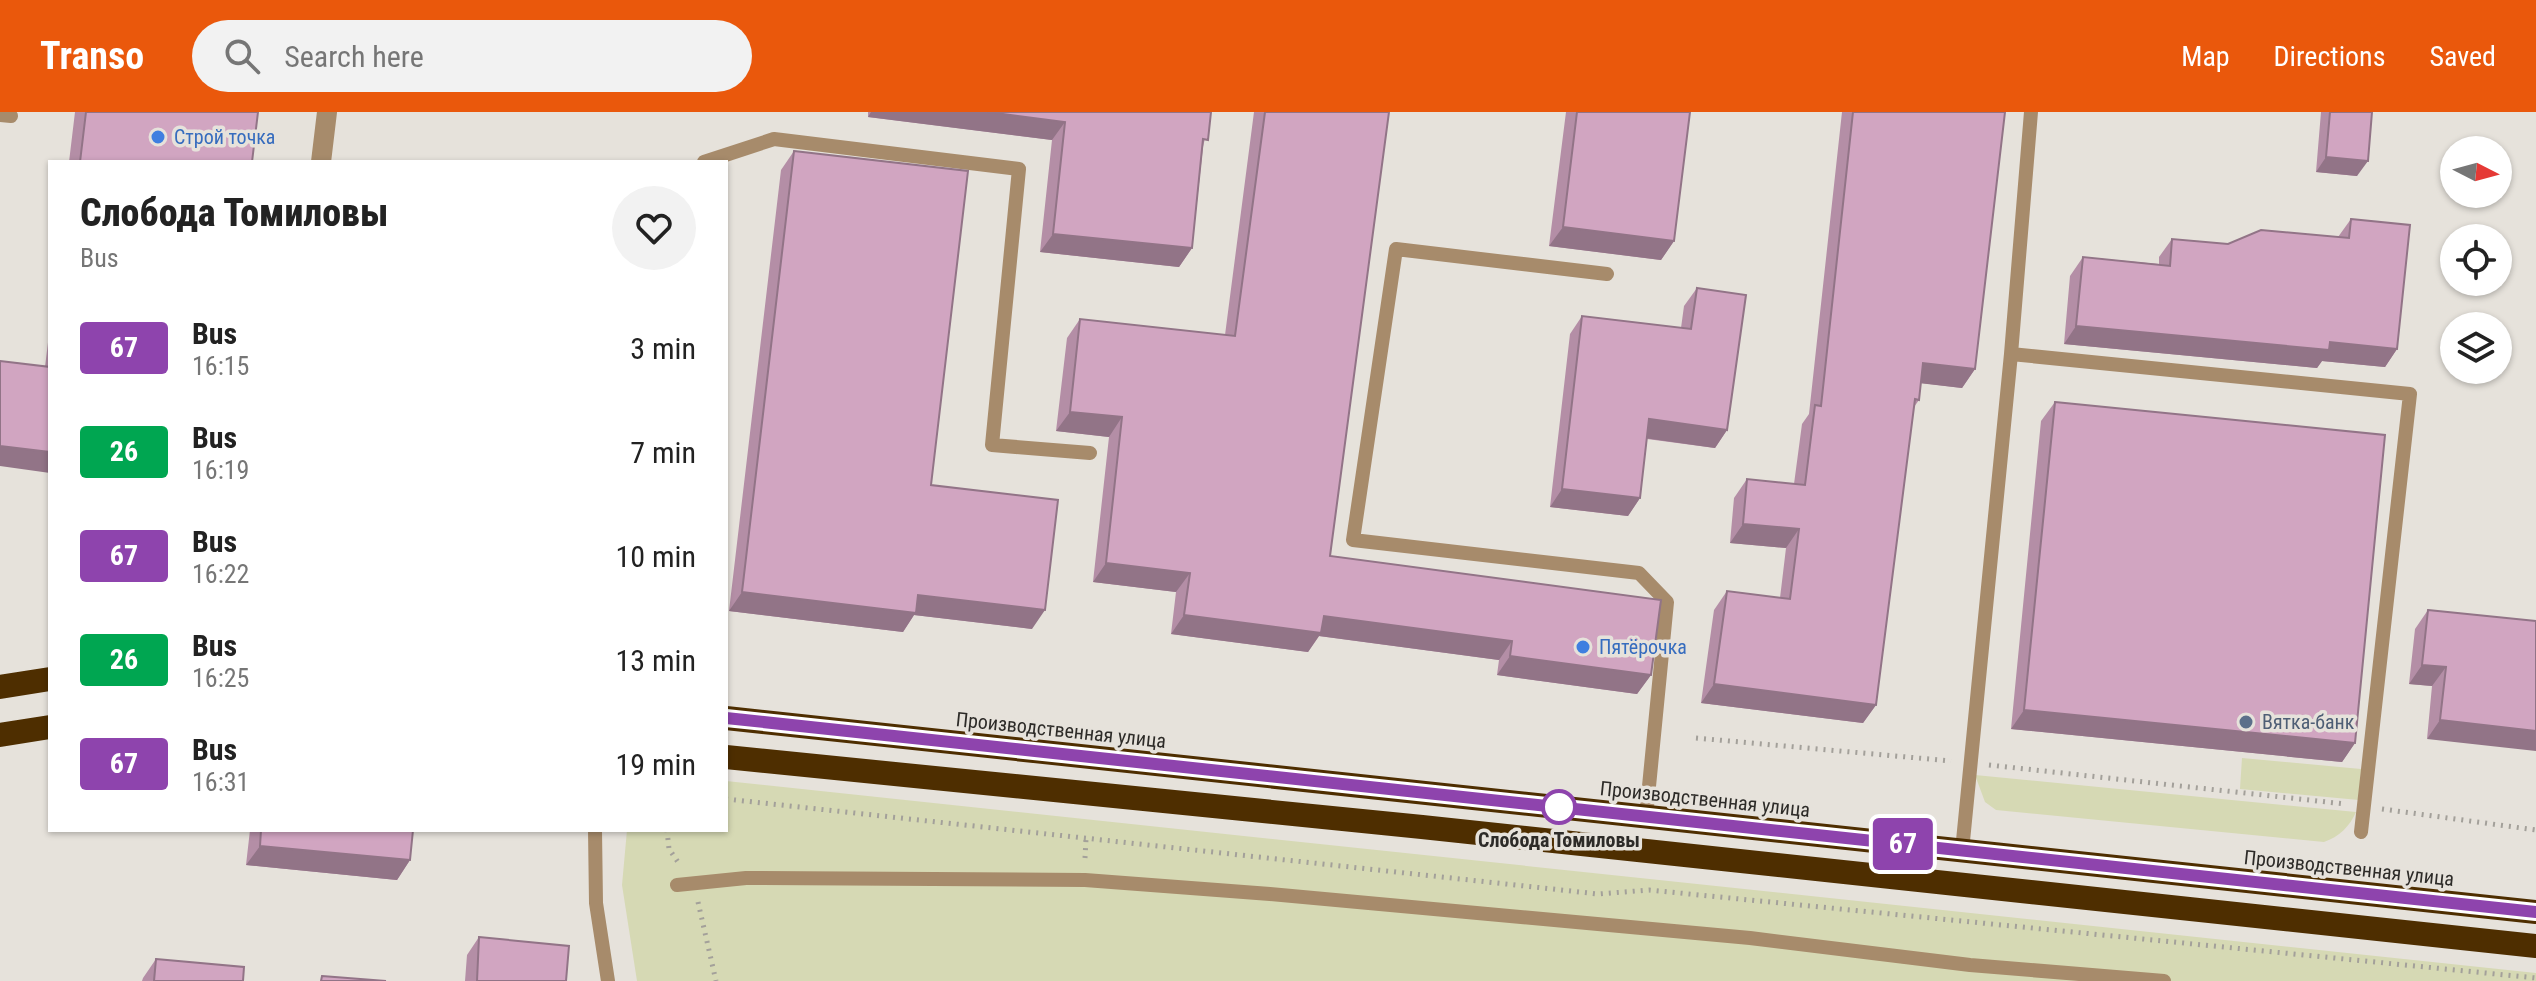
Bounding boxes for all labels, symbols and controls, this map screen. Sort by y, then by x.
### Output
search box [192,20,752,92]
text: Transo [40,34,144,78]
icon: search [220,34,264,78]
text: Search here [284,39,424,74]
text: Map [2181,40,2230,73]
text: Directions [2274,40,2385,73]
text: Saved [2429,40,2496,73]
place label: Строй точка [174,125,275,149]
marker: Строй точка [149,128,167,146]
north arrow [2440,136,2512,208]
map controls [2440,136,2512,384]
button: heart [612,186,696,270]
text: Слобода Томиловы [80,191,388,235]
button: locate [2440,224,2512,296]
text: Bus [80,243,119,273]
button: layers [2440,312,2512,384]
text: Bus [192,316,237,351]
text: 67 [110,331,138,364]
text: 3 min [630,331,696,366]
text: 16:15 [192,351,249,381]
text: Bus [192,420,237,455]
text: 26 [110,435,138,468]
text: 7 min [630,435,696,470]
text: 16:19 [192,455,249,485]
text: Bus [192,524,237,559]
text: 67 [110,539,138,572]
text: 10 min [615,539,696,574]
text: 16:22 [192,559,249,589]
text: Bus [192,628,237,663]
place label: Пятёрочка [1599,635,1687,659]
marker: Пятёрочка [1574,638,1592,656]
text: 26 [110,643,138,676]
text: 13 min [615,643,696,678]
text: 16:25 [192,663,249,693]
street label: Производственная улица [955,707,1167,753]
place label: Вятка-банк [2262,710,2355,734]
marker: Вятка-банк [2237,713,2255,731]
text: Bus [192,732,237,767]
text: 67 [110,747,138,780]
text: 19 min [615,747,696,782]
text: 16:31 [192,767,249,797]
street label: Производственная улица [1599,776,1811,822]
marker: Слобода Томиловы [1542,790,1576,824]
line badge: 67 [1867,818,1939,870]
text: 67 [1889,827,1917,860]
place label: Слобода Томиловы [1478,828,1640,852]
street label: Производственная улица [2243,845,2455,891]

